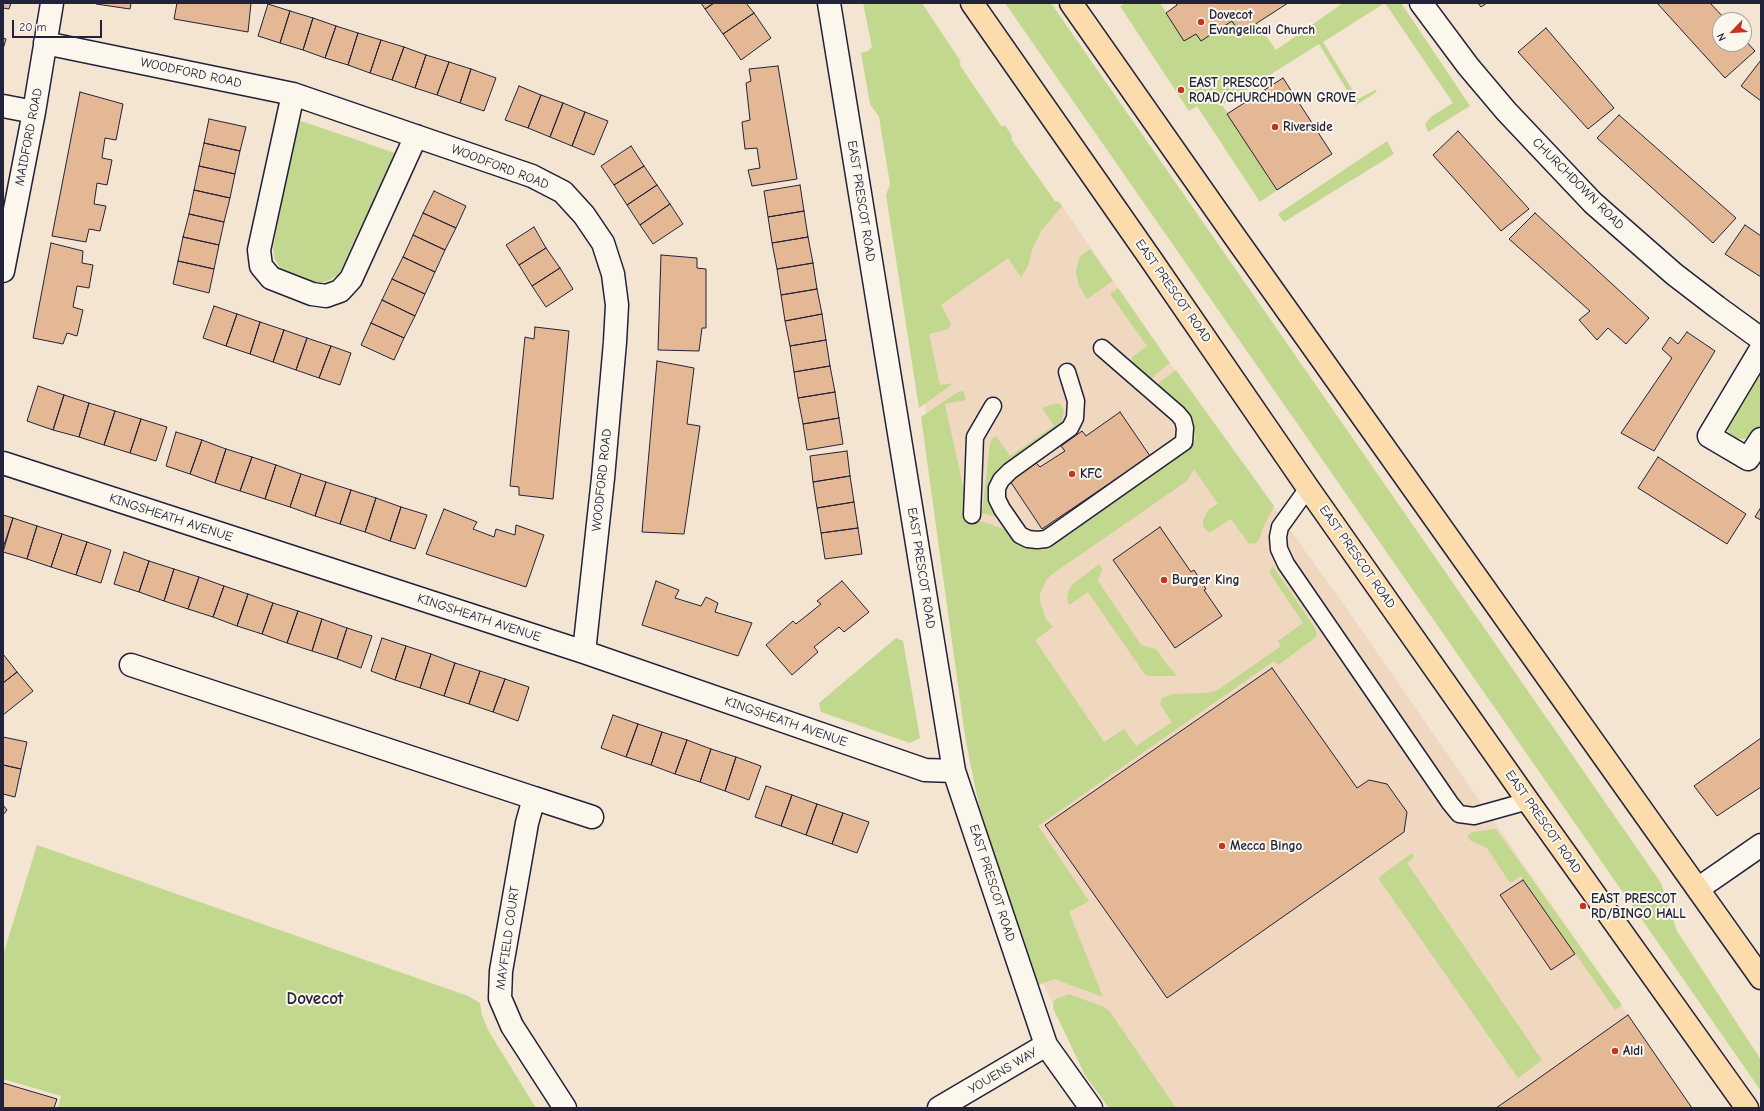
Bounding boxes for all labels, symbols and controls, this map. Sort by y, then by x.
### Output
place label: Dovecot Evangelical Church [1209,7,1315,38]
scale bar [14,12,104,38]
north arrow [1712,12,1752,52]
marker: Dovecot Evangelical Church [1196,17,1206,27]
text: 20 m [19,20,47,34]
text: N [1714,31,1729,43]
street label: WOODFORD ROAD [139,55,243,91]
place label: EAST PRESCOT ROAD/CHURCHDOWN GROVE [1189,75,1356,106]
marker: EAST PRESCOT ROAD/CHURCHDOWN GROVE [1176,85,1186,95]
street label: MAIDFORD ROAD [12,87,46,187]
place label: Riverside [1283,119,1333,135]
marker: Riverside [1270,122,1280,132]
street label: CHURCHDOWN ROAD [1529,135,1627,233]
street label: EAST PRESCOT ROAD [844,139,878,263]
street label: WOODFORD ROAD [449,141,551,193]
street label: EAST PRESCOT ROAD [1132,236,1214,346]
street label: WOODFORD ROAD [589,428,615,532]
place label: KFC [1080,466,1102,482]
marker: KFC [1067,469,1077,479]
street label: KINGSHEATH AVENUE [107,491,235,545]
street label: EAST PRESCOT ROAD [1316,502,1398,612]
street label: EAST PRESCOT ROAD [904,506,938,630]
place label: Burger King [1172,572,1240,588]
marker: Burger King [1159,575,1169,585]
street label: KINGSHEATH AVENUE [415,591,543,645]
street label: KINGSHEATH AVENUE [723,694,849,750]
street label: EAST PRESCOT ROAD [1502,767,1584,877]
street label: EAST PRESCOT ROAD [966,822,1018,944]
place label: Mecca Bingo [1230,838,1302,854]
marker: Mecca Bingo [1217,841,1227,851]
street label: MAYFIELD COURT [493,885,523,991]
place label: EAST PRESCOT RD/BINGO HALL [1591,891,1686,922]
marker: EAST PRESCOT RD/BINGO HALL [1578,901,1588,911]
district label: Dovecot [287,989,343,1009]
place label: Aldi [1623,1043,1643,1059]
street label: YOUENS WAY [966,1044,1040,1098]
marker: Aldi [1610,1046,1620,1056]

